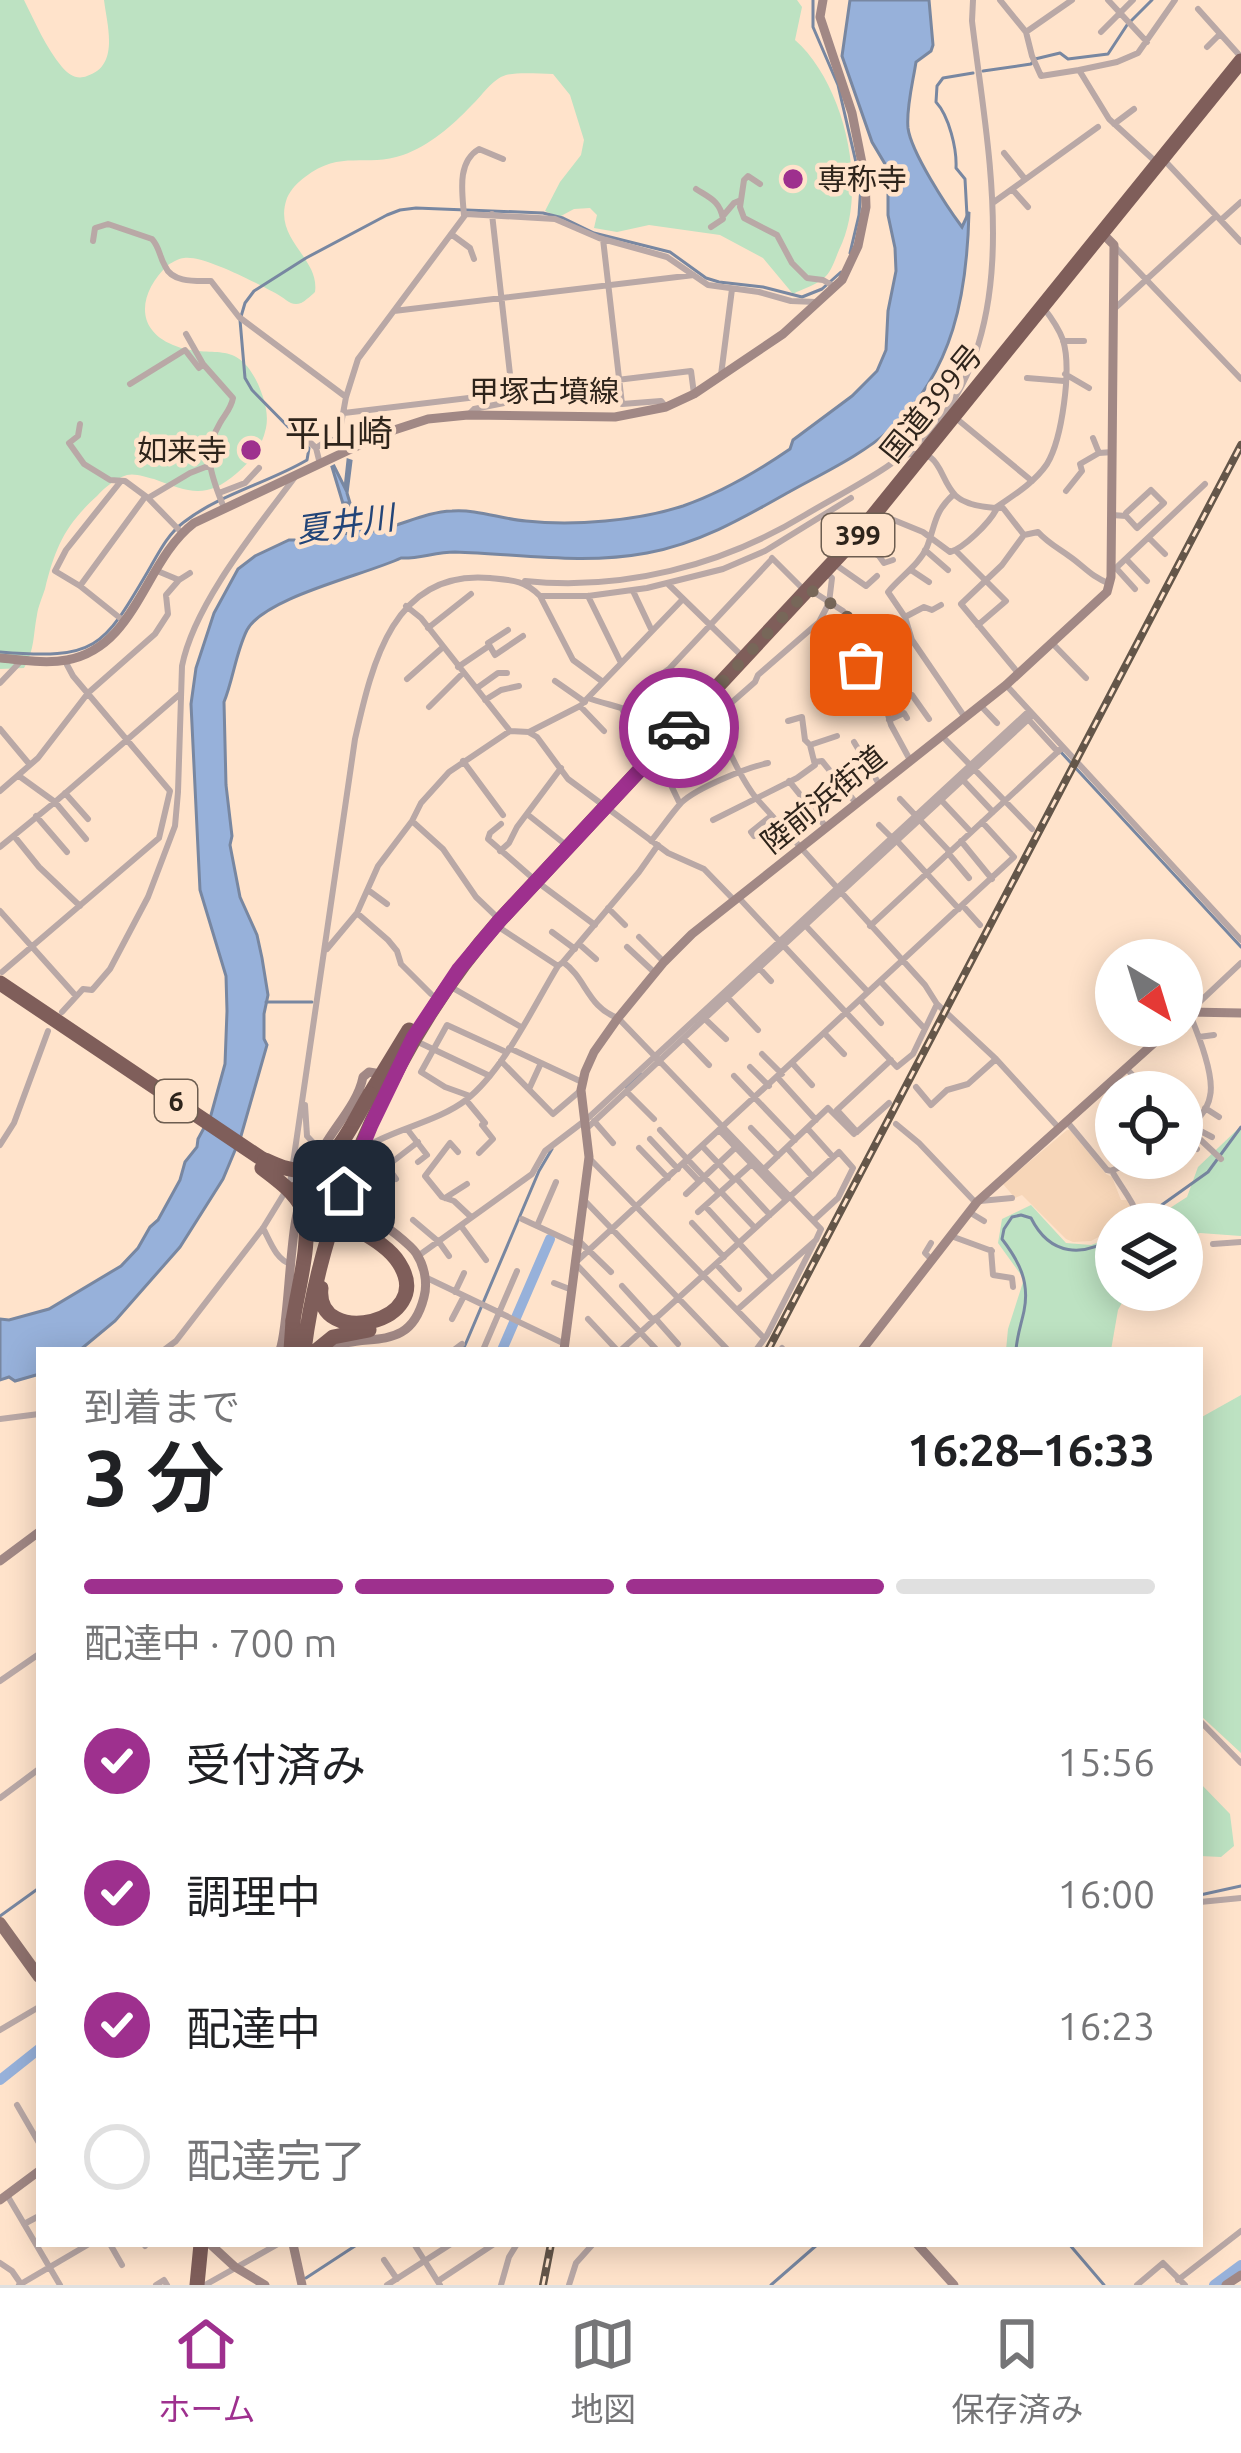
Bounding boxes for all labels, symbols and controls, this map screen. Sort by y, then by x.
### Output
place label: 専称寺 [817,162,907,196]
marker: 専称寺 [780,166,806,192]
street label: 国道399号 [873,338,989,468]
street label: 甲塚古墳線 [469,374,619,408]
district label: 平山崎 [285,412,393,453]
place label: 如来寺 [137,433,227,467]
marker: 如来寺 [238,437,264,463]
water label: 夏井川 [293,497,400,548]
road number: 399 [822,514,894,556]
pin [810,614,912,716]
icon: bag [828,632,894,698]
courier [619,668,739,788]
icon: car [646,695,712,761]
street label: 陸前浜街道 [754,739,892,859]
north arrow [1095,939,1203,1047]
map controls [1095,939,1203,1311]
button: locate [1095,1071,1203,1179]
road number: 6 [155,1080,197,1122]
pin [293,1140,395,1242]
icon: home [311,1158,377,1224]
button: layers [1095,1203,1203,1311]
text: 到着まで [84,1385,240,1428]
text: 16:28–16:33 [907,1424,1155,1475]
text: 3 分 [84,1433,224,1521]
text: 配達中 · 700 m [84,1621,337,1664]
icon: check [84,1728,150,1794]
text: 受付済み [186,1739,366,1790]
text: 15:56 [1057,1740,1155,1783]
icon: check [84,1860,150,1926]
text: 調理中 [186,1871,321,1922]
text: 16:00 [1057,1872,1155,1915]
icon: check [84,1992,150,2058]
text: 配達中 [186,2003,321,2054]
text: 16:23 [1057,2004,1155,2047]
text: 配達完了 [186,2135,366,2186]
tab: ホーム [157,2311,256,2431]
tab: 地図 [570,2311,636,2431]
tab: 保存済み [951,2311,1083,2431]

